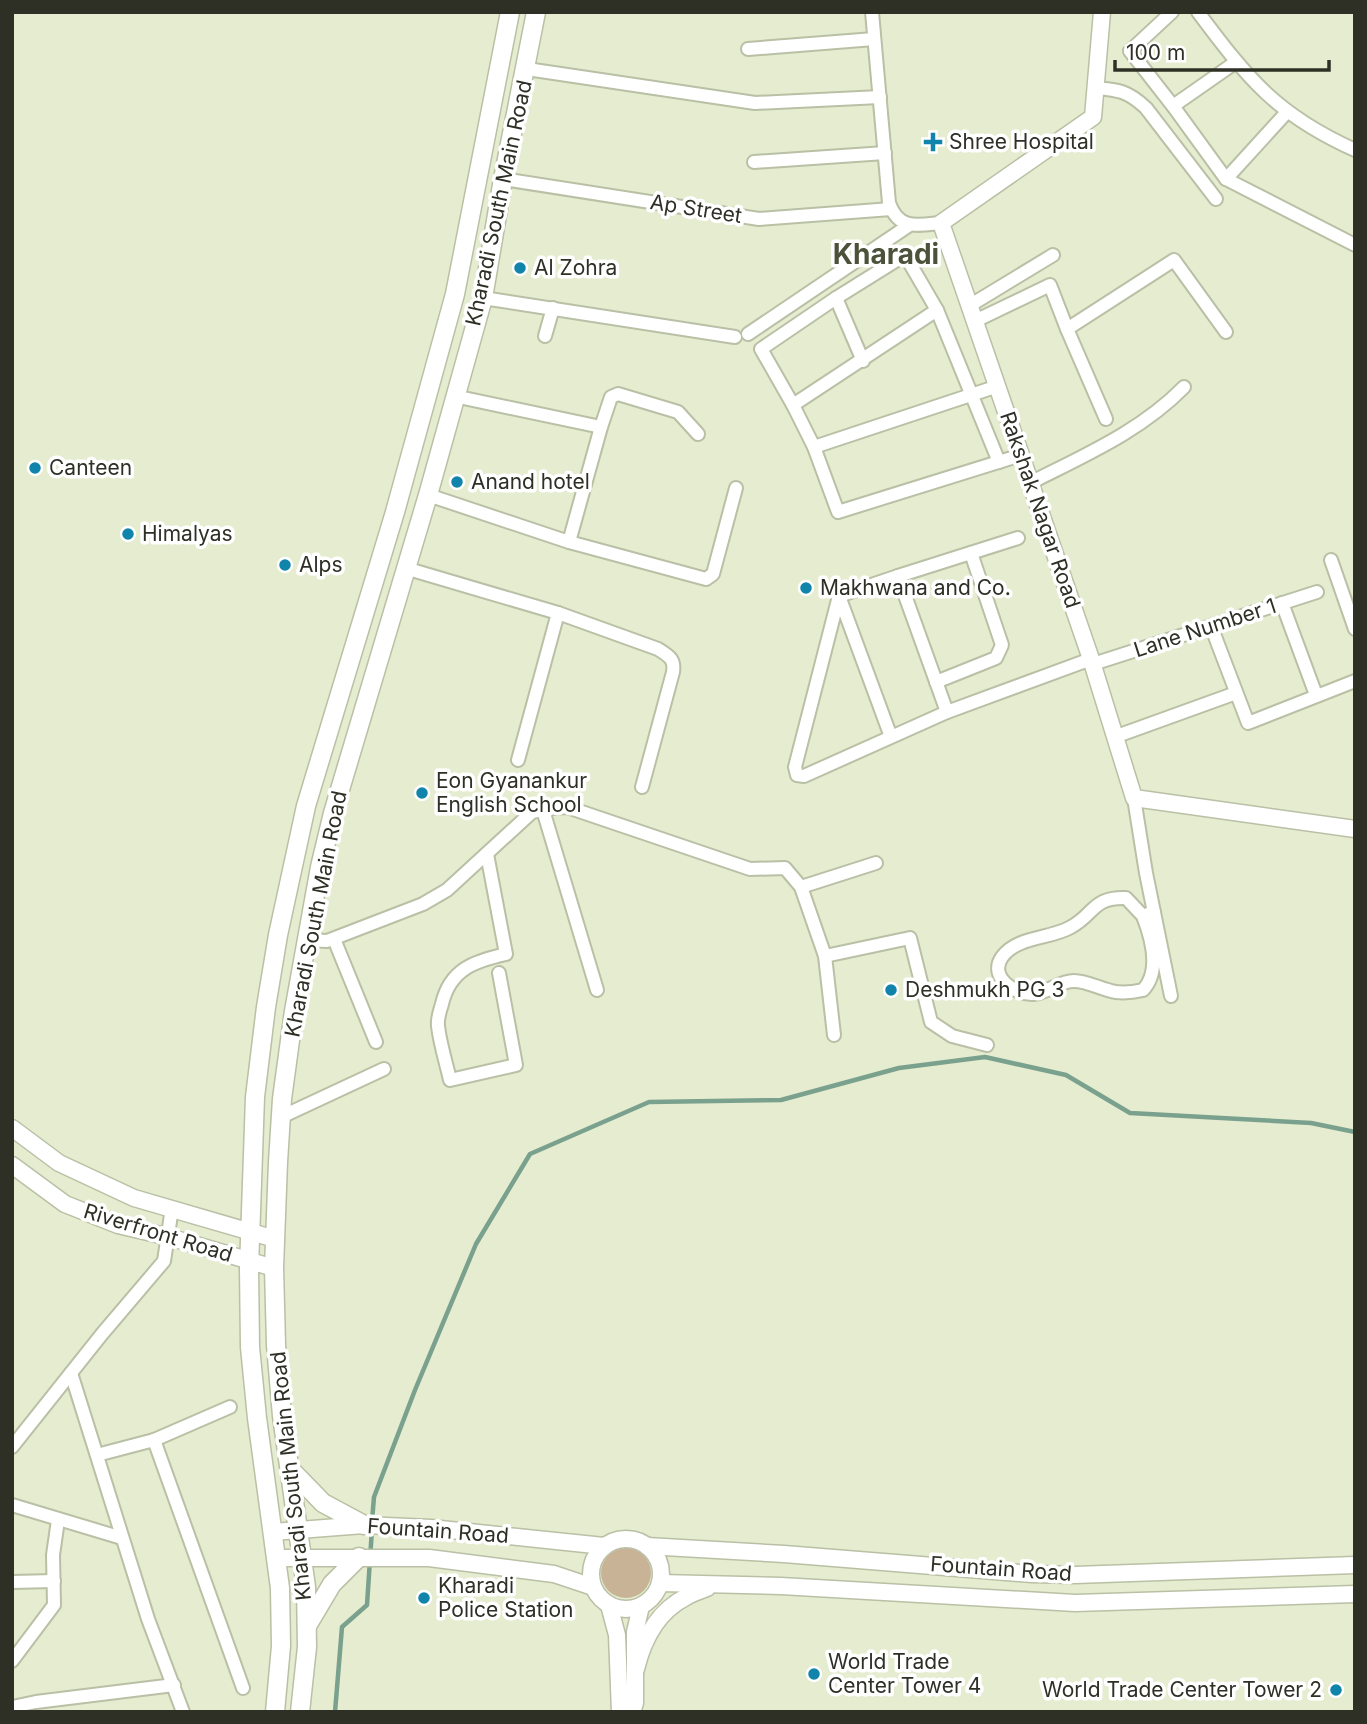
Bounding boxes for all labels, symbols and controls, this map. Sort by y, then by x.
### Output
scale bar [1115,28,1328,72]
text: 100 m [1126,40,1185,65]
street label: Kharadi South Main Road [460,78,537,328]
place label: Shree Hospital [949,129,1094,154]
marker: Shree Hospital [923,132,943,152]
street label: Ap Street [648,189,744,228]
district label: Kharadi [833,237,939,271]
place label: Al Zohra [534,255,617,280]
marker: Al Zohra [512,260,528,276]
street label: Rakshak Nagar Road [995,408,1086,611]
place label: Canteen [49,455,132,480]
marker: Canteen [27,460,43,476]
place label: Anand hotel [471,469,590,494]
marker: Anand hotel [449,474,465,490]
place label: Himalyas [142,521,233,546]
marker: Himalyas [120,526,136,542]
place label: Alps [299,552,343,577]
marker: Alps [277,557,293,573]
place label: Makhwana and Co. [820,575,1011,600]
marker: Makhwana and Co. [798,580,814,596]
street label: Lane Number 1 [1130,593,1279,662]
place label: Eon Gyanankur English School [436,768,587,817]
marker: Eon Gyanankur English School [414,785,430,801]
street label: Kharadi South Main Road [279,789,352,1039]
place label: Deshmukh PG 3 [905,977,1065,1002]
marker: Deshmukh PG 3 [883,982,899,998]
street label: Riverfront Road [81,1198,236,1267]
street label: Kharadi South Main Road [265,1350,316,1602]
street label: Fountain Road [366,1513,510,1548]
street label: Fountain Road [929,1551,1073,1586]
place label: Kharadi Police Station [438,1573,573,1622]
marker: Kharadi Police Station [416,1590,432,1606]
place label: World Trade Center Tower 4 [828,1649,981,1698]
marker: World Trade Center Tower 4 [806,1666,822,1682]
place label: World Trade Center Tower 2 [1042,1677,1322,1702]
marker: World Trade Center Tower 2 [1328,1682,1344,1698]

